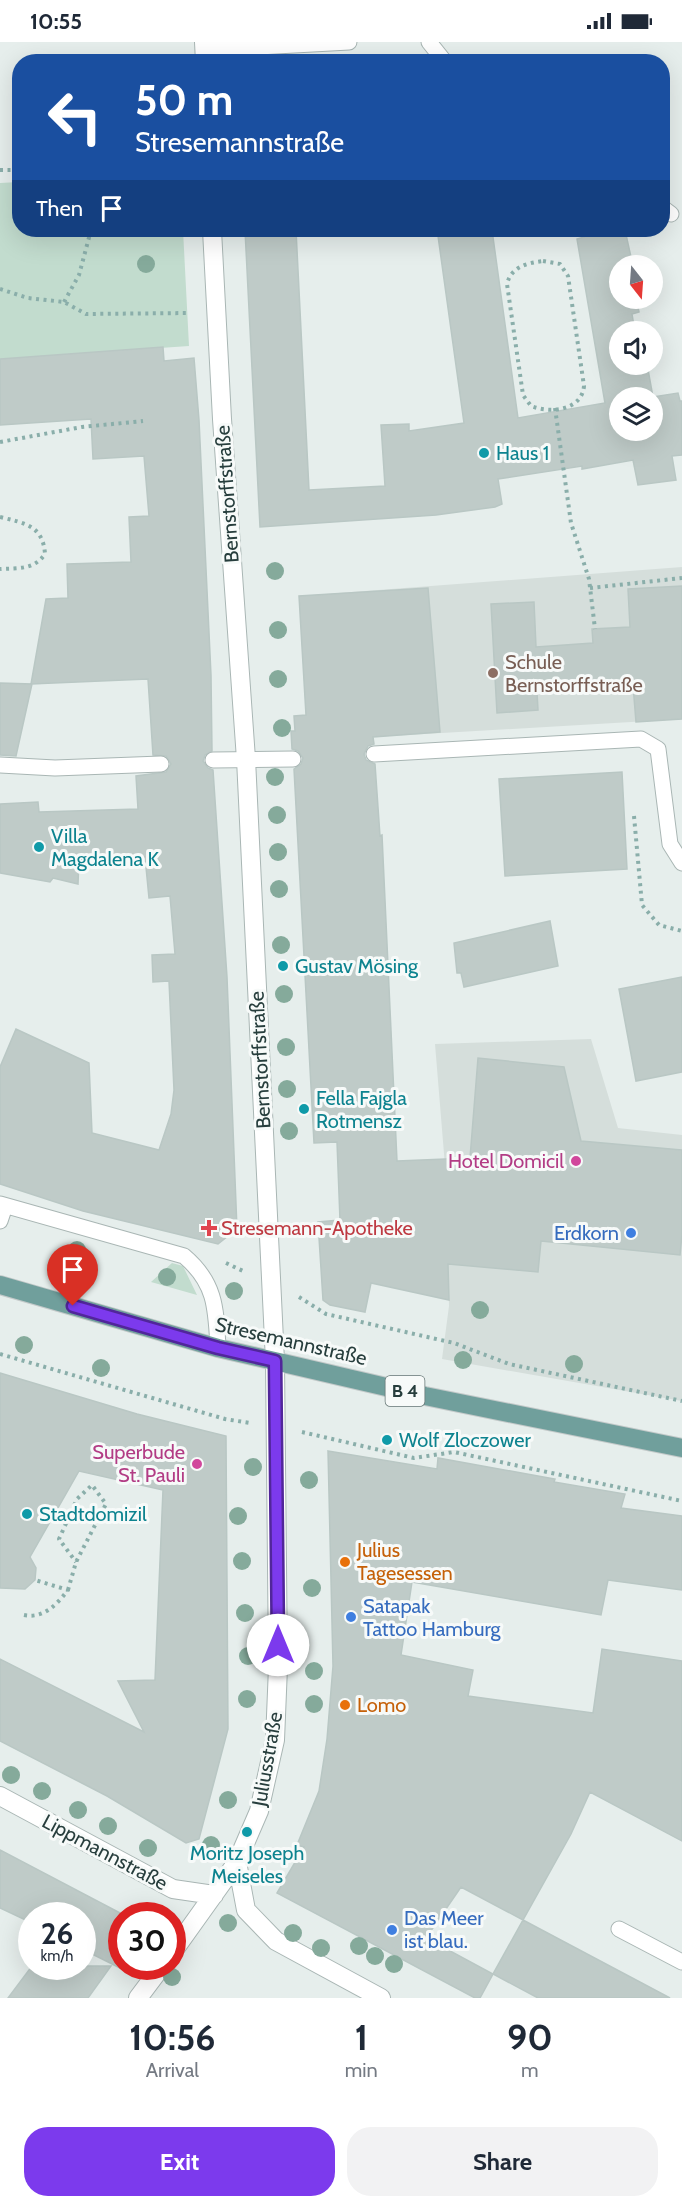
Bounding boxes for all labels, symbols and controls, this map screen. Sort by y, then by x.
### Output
text: 10:55 [30,8,82,35]
text: 50 m [135,74,233,126]
icon: left [36,78,114,156]
text: Stresemannstraße [135,126,344,159]
icon: arrive [95,192,128,225]
text: Then [36,195,83,222]
north arrow [609,255,663,309]
map controls [609,255,663,441]
button: sound [609,321,663,375]
button: layers [609,387,663,441]
street label: Bernstorffstraße [210,424,244,564]
place label: Haus 1 [496,441,549,465]
marker: Haus 1 [477,446,491,460]
place label: Schule Bernstorffstraße [505,650,643,697]
marker: Schule Bernstorffstraße [486,666,500,680]
place label: Villa Magdalena K [51,824,160,871]
marker: Villa Magdalena K [32,840,46,854]
place label: Gustav Mösing [295,954,419,978]
marker: Gustav Mösing [276,959,290,973]
street label: Bernstorffstraße [244,991,276,1129]
place label: Fella Fajgla Rotmensz [316,1086,407,1133]
marker: Fella Fajgla Rotmensz [297,1102,311,1116]
place label: Hotel Domicil [448,1149,564,1173]
marker: Hotel Domicil [569,1154,583,1168]
place label: Stresemann-Apotheke [221,1216,413,1240]
marker: Stresemann-Apotheke [202,1221,216,1235]
place label: Erdkorn [554,1221,619,1245]
marker: Erdkorn [624,1226,638,1240]
pin [47,1244,98,1306]
icon: arrive [56,1253,89,1286]
street label: Stresemannstraße [213,1312,369,1370]
road number: B 4 [386,1376,424,1406]
place label: Wolf Zloczower [399,1428,531,1452]
marker: Wolf Zloczower [380,1433,394,1447]
place label: Superbude St. Pauli [92,1440,185,1487]
marker: Superbude St. Pauli [190,1457,204,1471]
place label: Stadtdomizil [39,1502,147,1526]
marker: Stadtdomizil [20,1507,34,1521]
place label: Julius Tagesessen [356,1538,453,1585]
marker: Julius Tagesessen [338,1555,352,1569]
place label: Satapak Tattoo Hamburg [363,1594,502,1641]
marker: Satapak Tattoo Hamburg [344,1610,358,1624]
position arrow [246,1613,310,1677]
place label: Lomo [357,1693,406,1717]
marker: Lomo [338,1698,352,1712]
street label: Juliusstraße [247,1710,287,1809]
street label: Lippmannstraße [38,1809,172,1895]
marker: Moritz Joseph Meiseles [240,1825,254,1839]
place label: Moritz Joseph Meiseles [190,1841,304,1888]
speed limit sign: 30 [108,1902,186,1980]
place label: Das Meer ist blau. [404,1906,484,1953]
text: 26 [41,1915,73,1952]
marker: Das Meer ist blau. [385,1923,399,1937]
text: km/h [41,1947,73,1965]
text: 10:56 [129,2015,216,2059]
text: 1 [355,2015,368,2059]
text: 90 [507,2015,553,2059]
text: Arrival [146,2058,199,2082]
text: min [345,2058,378,2082]
text: m [521,2058,539,2082]
button: Exit [24,2127,335,2196]
button: Share [347,2127,658,2196]

